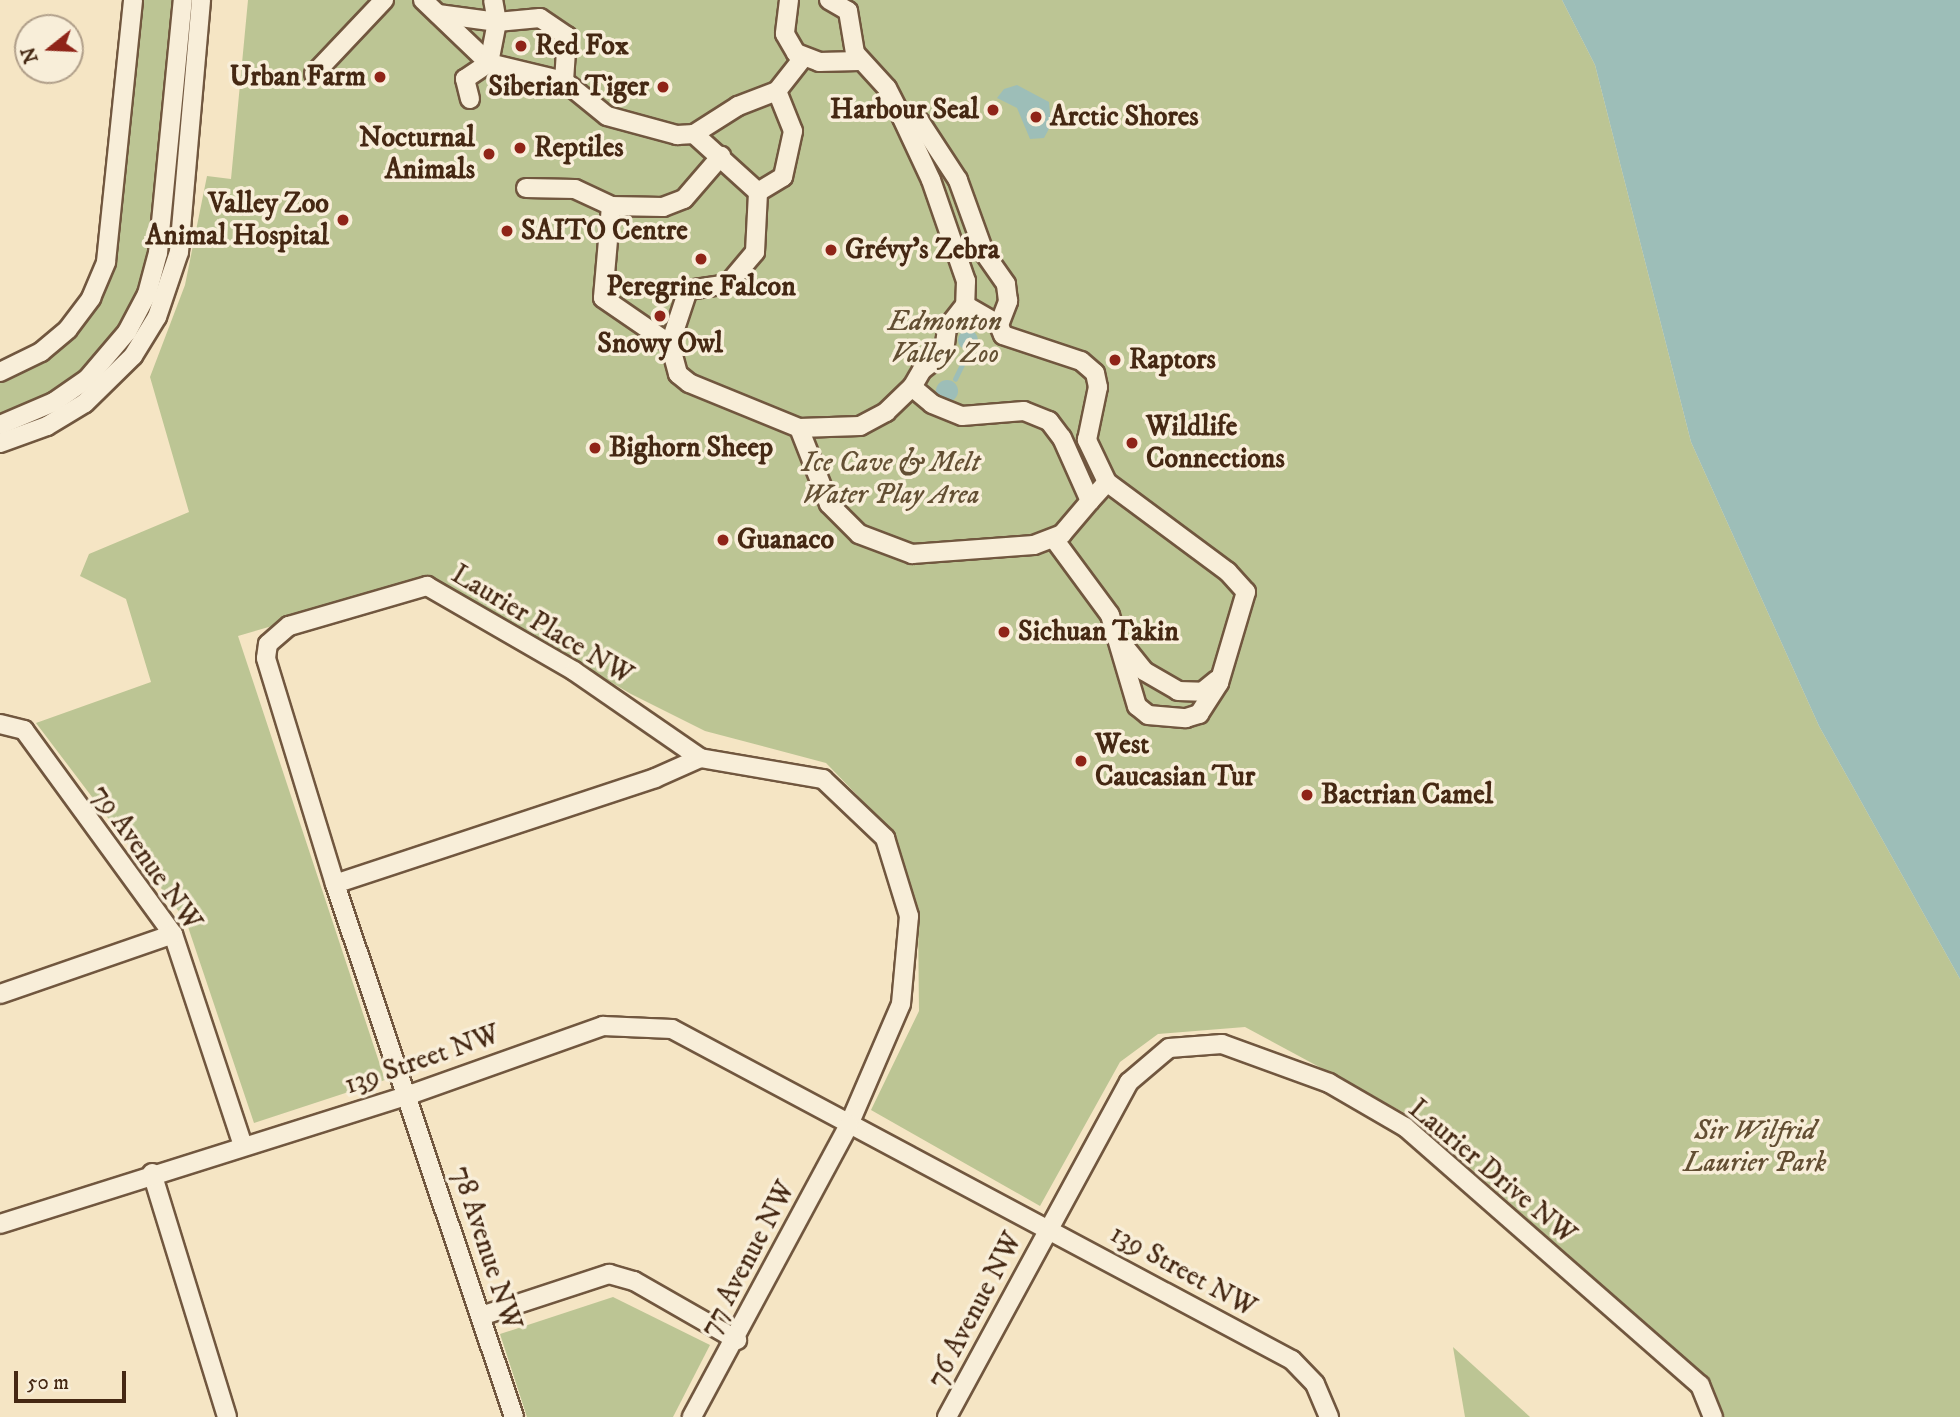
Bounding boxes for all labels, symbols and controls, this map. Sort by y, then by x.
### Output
north arrow [14,14,84,84]
place label: Red Fox [535,29,629,63]
marker: Red Fox [513,38,529,54]
text: N [17,44,44,66]
place label: Urban Farm [229,60,366,94]
marker: Urban Farm [372,69,388,85]
place label: Siberian Tiger [488,70,649,104]
marker: Siberian Tiger [655,79,671,95]
place label: Harbour Seal [830,93,979,127]
place label: Arctic Shores [1050,100,1199,134]
marker: Harbour Seal [985,102,1001,118]
marker: Arctic Shores [1028,109,1044,125]
place label: Nocturnal Animals [359,121,475,187]
place label: Reptiles [534,131,624,165]
marker: Reptiles [512,140,528,156]
marker: Nocturnal Animals [481,146,497,162]
place label: Valley Zoo Animal Hospital [145,187,329,253]
marker: Valley Zoo Animal Hospital [335,212,351,228]
place label: SAITO Centre [521,214,688,248]
marker: SAITO Centre [499,223,515,239]
place label: Grévy's Zebra [845,233,1000,267]
marker: Grévy's Zebra [823,242,839,258]
marker: Peregrine Falcon [693,251,709,267]
place label: Peregrine Falcon [606,270,796,304]
park label: Edmonton Valley Zoo [888,305,1002,371]
marker: Snowy Owl [652,308,668,324]
place label: Snowy Owl [597,327,723,361]
place label: Raptors [1129,343,1216,377]
marker: Raptors [1107,352,1123,368]
place label: Wildlife Connections [1146,410,1285,476]
place label: Bighorn Sheep [609,431,773,465]
marker: Wildlife Connections [1124,435,1140,451]
marker: Bighorn Sheep [587,440,603,456]
park label: Ice Cave & Melt Water Play Area [802,446,980,512]
place label: Guanaco [737,523,834,557]
marker: Guanaco [715,532,731,548]
street label: Laurier Place NW [445,558,639,692]
place label: Sichuan Takin [1018,615,1179,649]
marker: Sichuan Takin [996,624,1012,640]
place label: West Caucasian Tur [1095,728,1255,794]
marker: West Caucasian Tur [1073,753,1089,769]
place label: Bactrian Camel [1321,778,1493,812]
street label: 79 Avenue NW [83,779,209,937]
marker: Bactrian Camel [1299,787,1315,803]
street label: 139 Street NW [340,1018,504,1102]
street label: Laurier Drive NW [1401,1092,1583,1252]
park label: Sir Wilfrid Laurier Park [1684,1114,1826,1180]
street label: 78 Avenue NW [444,1162,528,1334]
street label: 77 Avenue NW [693,1176,803,1342]
street label: 139 Street NW [1104,1217,1262,1325]
street label: 76 Avenue NW [920,1227,1030,1393]
scale bar [18,1358,130,1402]
text: 50 m [27,1370,69,1396]

